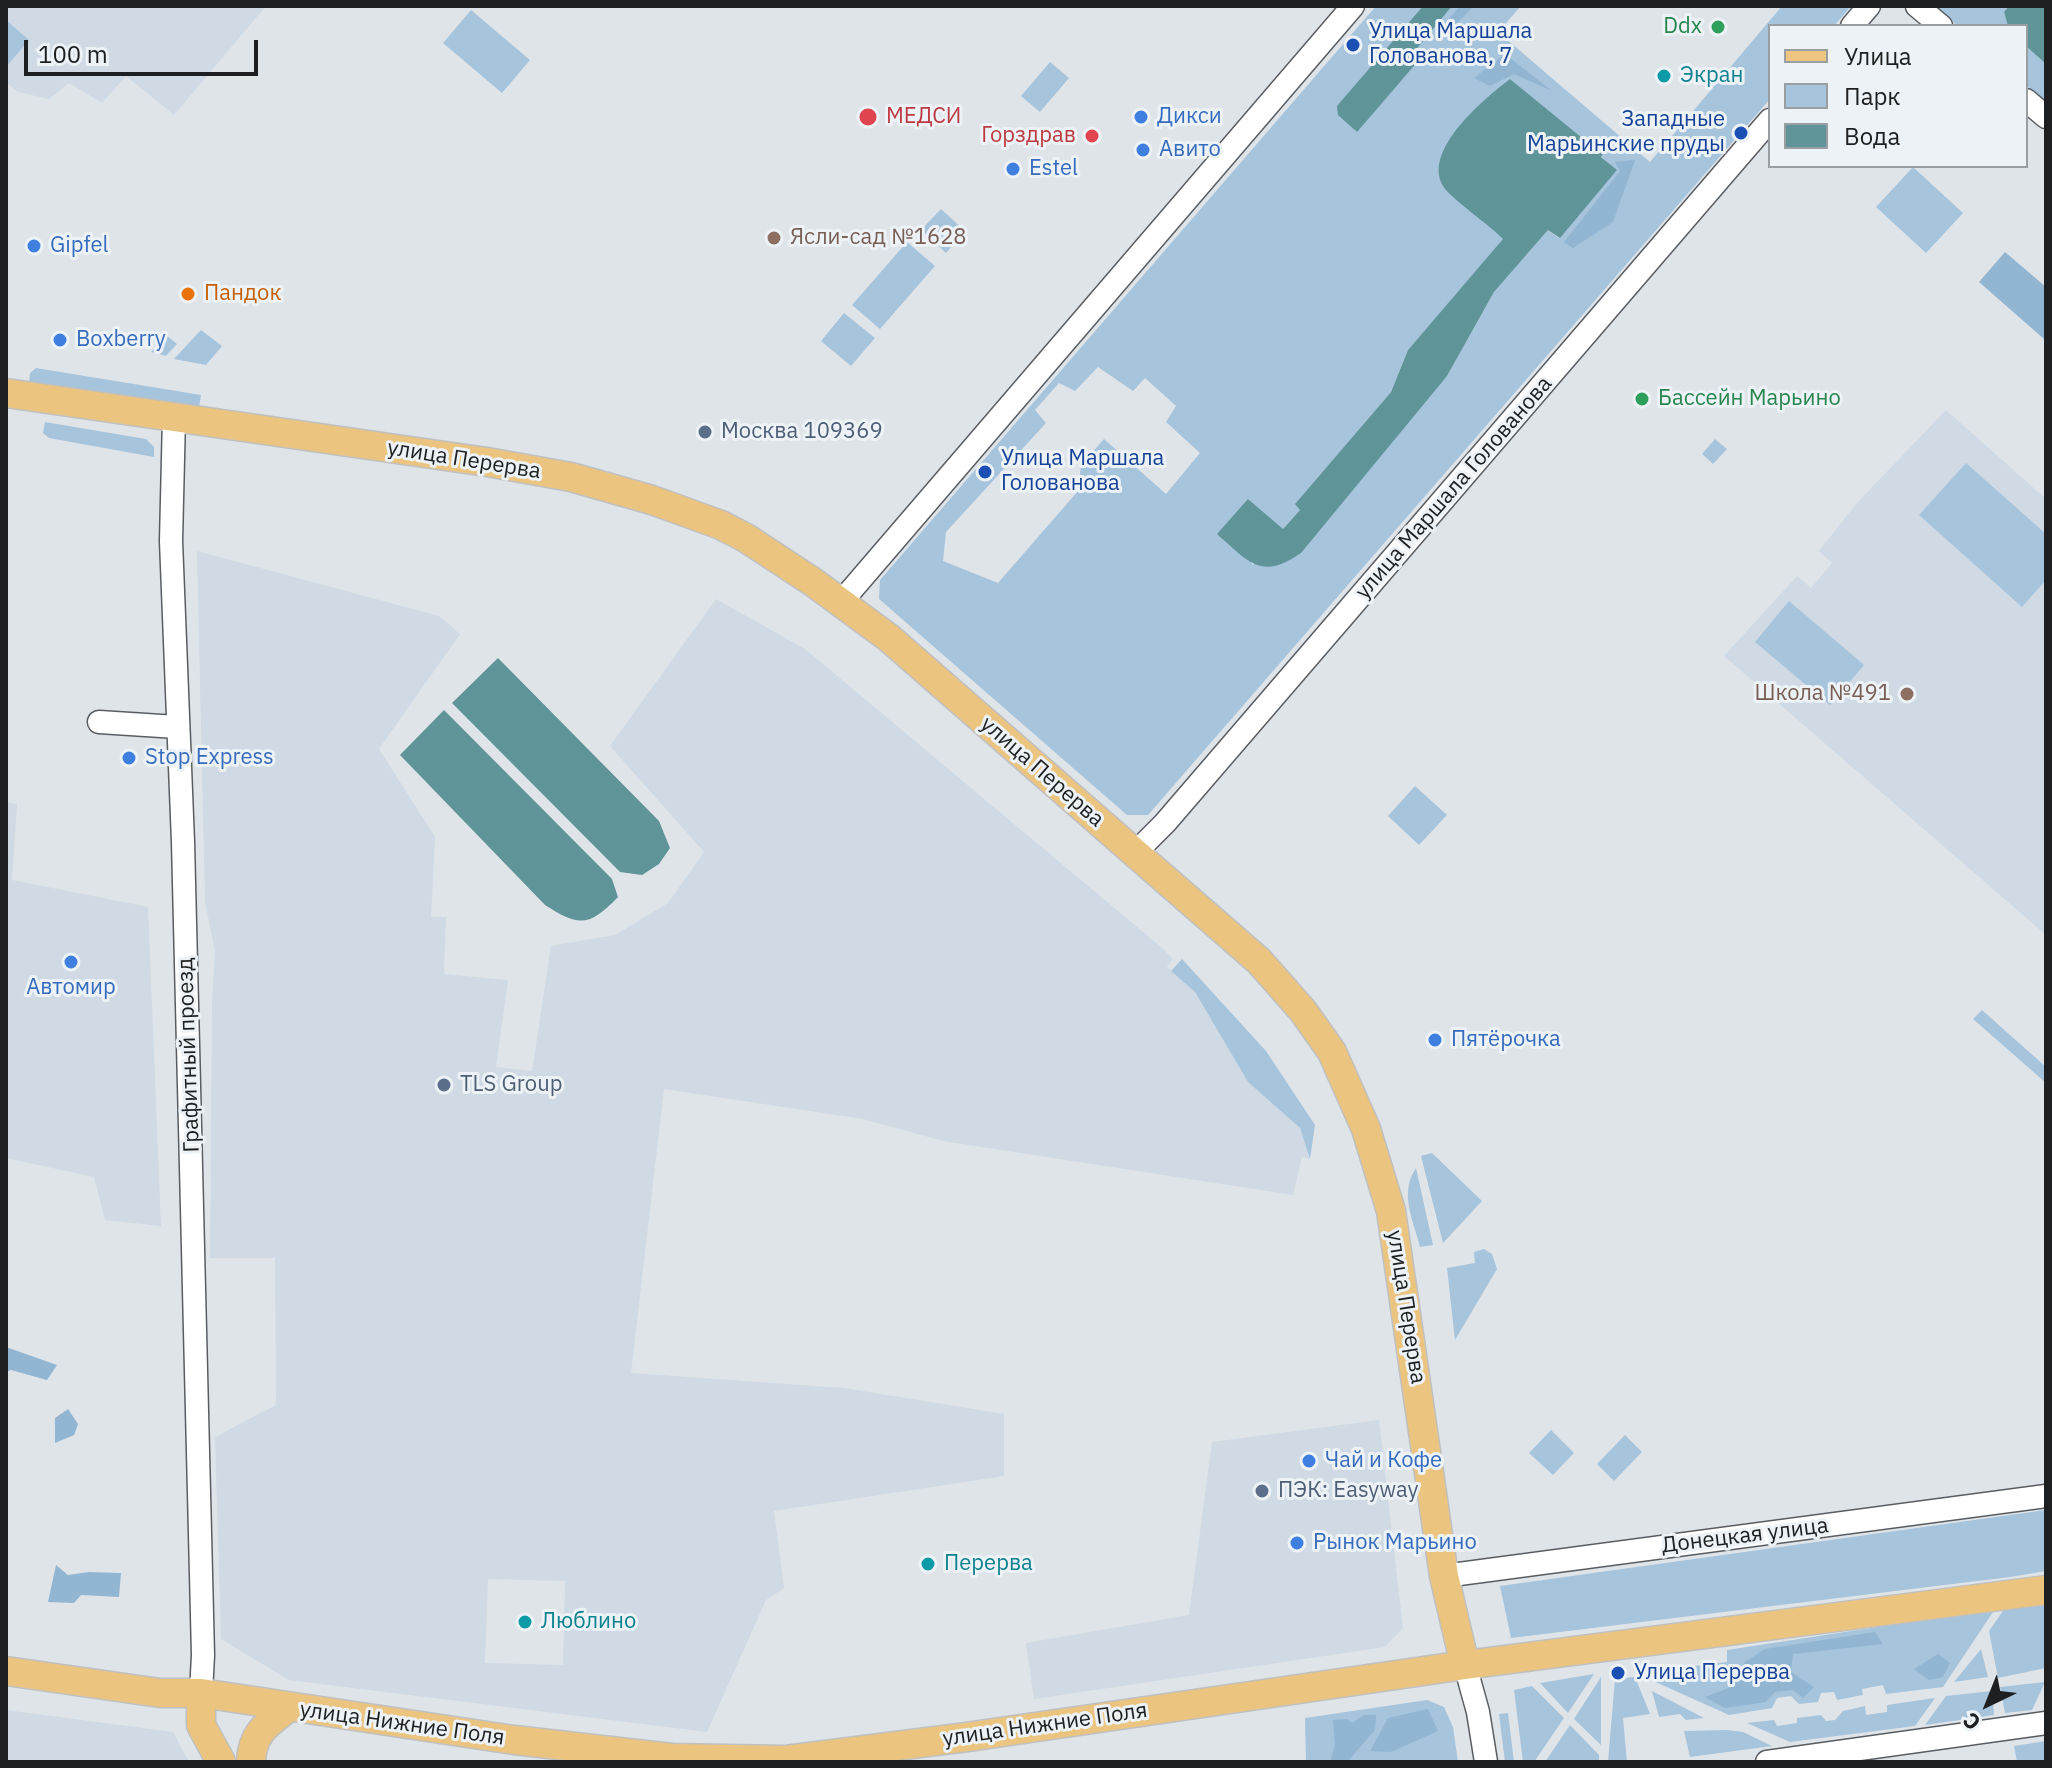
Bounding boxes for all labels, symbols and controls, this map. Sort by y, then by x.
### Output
place label: Ddx [1663,14,1702,40]
marker: Ddx [1709,18,1727,36]
place label: Улица Маршала Голованова, 7 [1369,19,1532,70]
scale bar [28,24,262,74]
legend [1768,24,2028,168]
marker: Улица Маршала Голованова, 7 [1344,36,1362,54]
text: 100 m [38,38,108,70]
text: Улица [1844,40,1912,72]
place label: Экран [1680,63,1743,89]
marker: Экран [1655,67,1673,85]
text: Парк [1844,80,1901,112]
place label: МЕДСИ [886,104,961,130]
place label: Дикси [1157,104,1222,130]
marker: МЕДСИ [857,106,879,128]
place label: Западные Марьинские пруды [1527,107,1725,158]
marker: Дикси [1132,108,1150,126]
text: Вода [1844,120,1900,152]
place label: Горздрав [981,123,1076,149]
marker: Западные Марьинские пруды [1732,124,1750,142]
marker: Горздрав [1083,127,1101,145]
place label: Авито [1159,137,1221,163]
marker: Авито [1134,141,1152,159]
place label: Estel [1029,156,1078,182]
marker: Estel [1004,160,1022,178]
place label: Ясли-сад №1628 [790,225,967,251]
marker: Ясли-сад №1628 [765,229,783,247]
place label: Gipfel [50,233,109,259]
marker: Gipfel [25,237,43,255]
place label: Пандок [204,281,281,307]
marker: Пандок [179,285,197,303]
place label: Boxberry [76,327,166,353]
marker: Boxberry [51,331,69,349]
street label: улица Маршала Голованова [1350,371,1558,605]
place label: Бассейн Марьино [1658,386,1841,412]
marker: Бассейн Марьино [1633,390,1651,408]
place label: Москва 109369 [721,419,883,445]
marker: Москва 109369 [696,423,714,441]
street label: улица Перерва [385,435,543,485]
place label: Улица Маршала Голованова [1001,446,1164,498]
marker: Улица Маршала Голованова [976,463,994,481]
place label: Школа №491 [1754,681,1891,707]
marker: Школа №491 [1898,685,1916,703]
street label: улица Перерва [975,711,1109,833]
place label: Stop Express [145,745,274,771]
marker: Stop Express [120,749,138,767]
marker: Автомир [62,953,80,971]
street label: Графитный проезд [172,957,206,1153]
place label: Автомир [26,975,116,1001]
place label: Пятёрочка [1451,1027,1561,1053]
marker: Пятёрочка [1426,1031,1444,1049]
place label: TLS Group [460,1072,562,1098]
marker: TLS Group [435,1076,453,1094]
street label: улица Перерва [1381,1228,1431,1386]
place label: Чай и Кофе [1325,1448,1442,1474]
marker: Чай и Кофе [1300,1452,1318,1470]
place label: ПЭК: Easyway [1278,1478,1418,1504]
marker: ПЭК: Easyway [1253,1482,1271,1500]
street label: Донецкая улица [1660,1513,1830,1559]
place label: Рынок Марьино [1313,1530,1477,1556]
marker: Рынок Марьино [1288,1534,1306,1552]
place label: Перерва [944,1551,1033,1577]
marker: Перерва [919,1555,937,1573]
place label: Люблино [541,1609,636,1635]
marker: Люблино [516,1613,534,1631]
place label: Улица Перерва [1634,1660,1790,1686]
marker: Улица Перерва [1609,1664,1627,1682]
north arrow [1948,1664,2028,1744]
street label: улица Нижние Поля [298,1697,506,1751]
street label: улица Нижние Поля [941,1698,1149,1752]
text: С [1956,1706,1986,1737]

